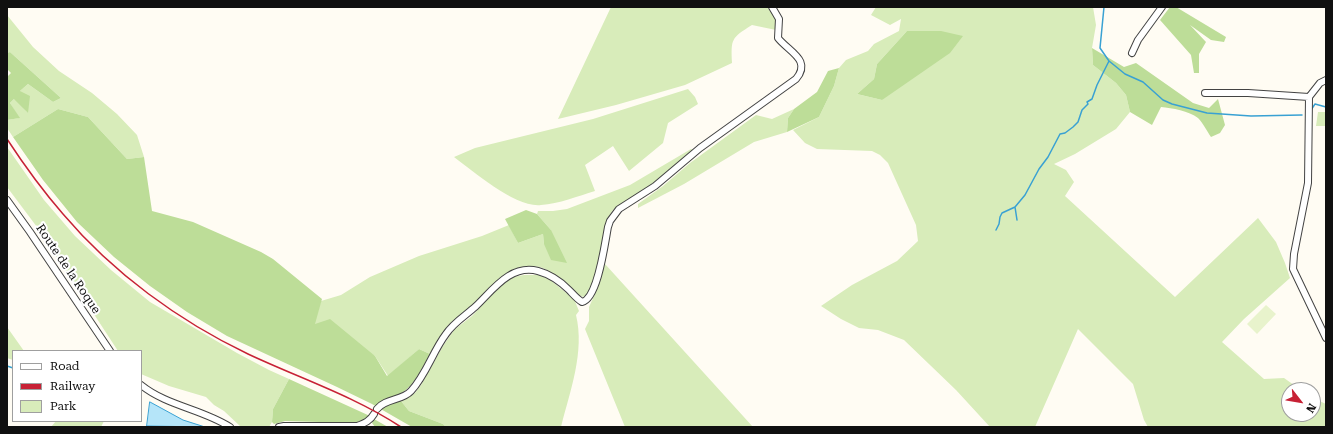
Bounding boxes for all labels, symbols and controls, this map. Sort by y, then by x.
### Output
street label: Route de la Roque [33,222,103,316]
legend [12,350,142,422]
text: Road [50,359,79,373]
text: Railway [50,379,95,393]
north arrow [1281,382,1321,422]
text: Park [50,399,76,413]
text: N [1303,401,1319,415]

